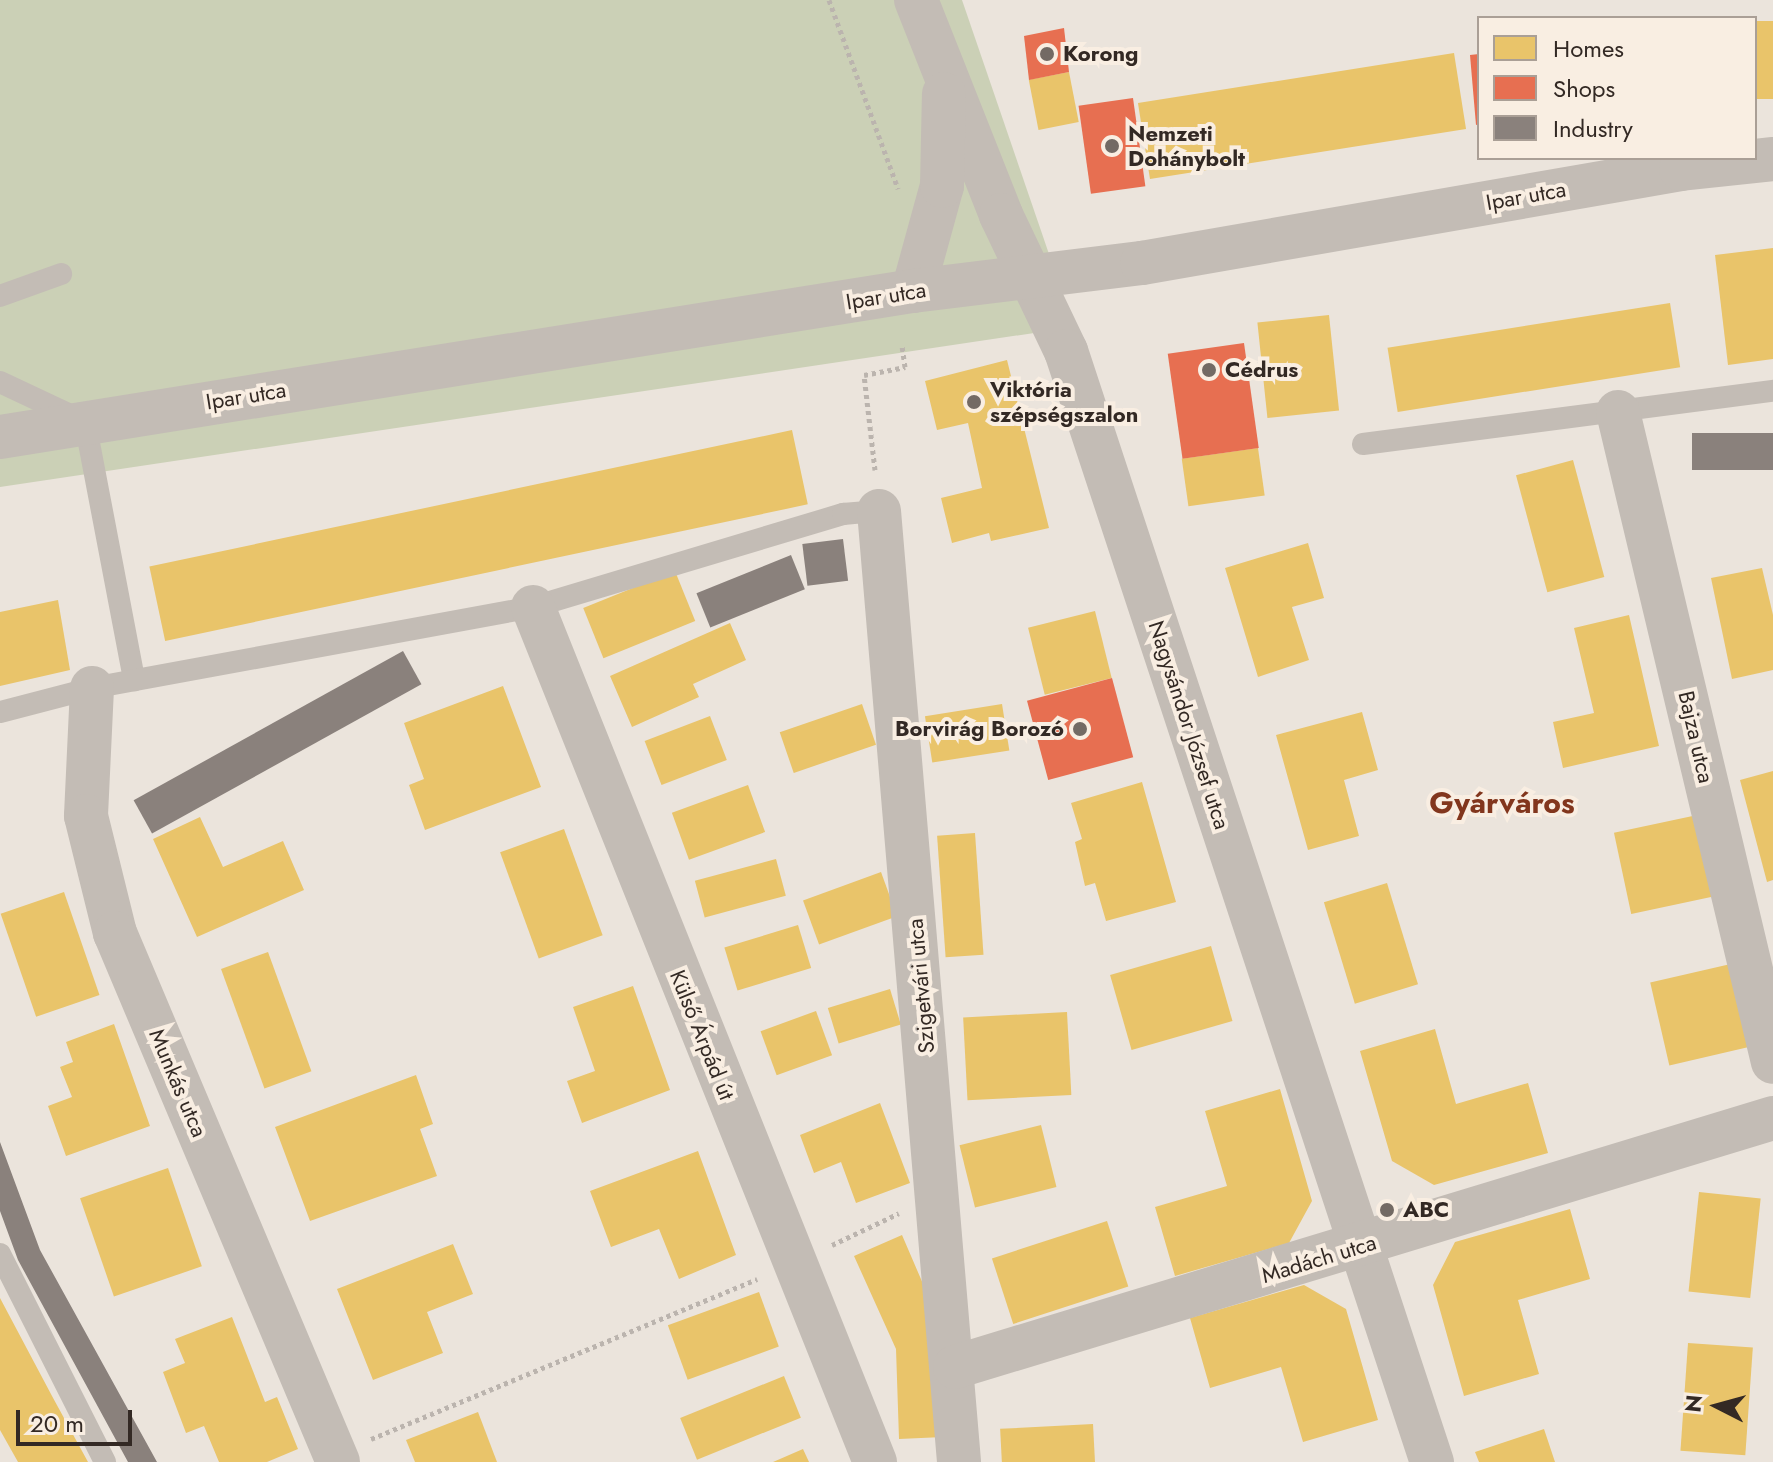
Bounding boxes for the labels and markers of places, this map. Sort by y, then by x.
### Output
place label: Korong [1063,41,1138,67]
marker: Korong [1038,45,1056,63]
place label: Nemzeti Dohánybolt [1128,120,1245,172]
marker: Nemzeti Dohánybolt [1103,137,1121,155]
place label: Cédrus [1225,357,1298,383]
marker: Cédrus [1200,361,1218,379]
place label: Viktória szépségszalon [990,376,1138,428]
marker: Viktória szépségszalon [965,393,983,411]
place label: Borvirág Borozó [895,716,1064,742]
marker: Borvirág Borozó [1071,720,1089,738]
place label: ABC [1403,1197,1449,1223]
marker: ABC [1378,1201,1396,1219]

